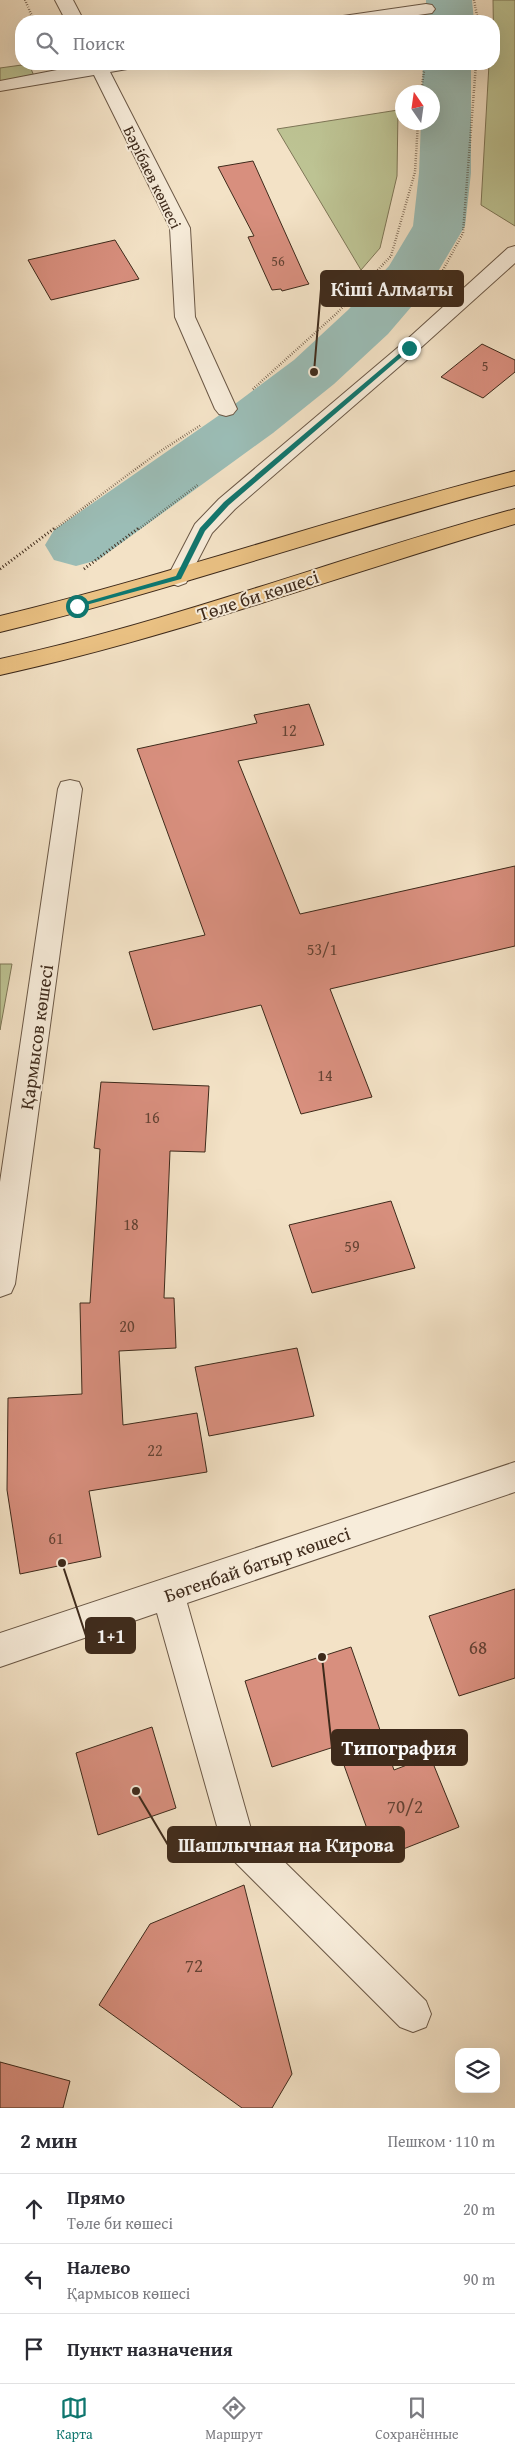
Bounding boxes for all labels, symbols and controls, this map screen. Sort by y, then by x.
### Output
search box [15,15,500,70]
icon: search [33,29,61,57]
text: Поиск [73,29,125,57]
north arrow [395,85,440,130]
street label: Бәрібаев көшесі [118,121,189,233]
house number: 56 [271,251,285,271]
callout: Кіші Алматы [321,271,463,306]
text: Кіші Алматы [331,274,454,303]
route end [398,337,421,360]
house number: 5 [482,356,488,376]
street label: Төле би көшесі [194,562,322,628]
route start [66,595,89,618]
house number: 12 [281,718,297,742]
house number: 53/1 [307,937,337,961]
street label: Қармысов көшесі [12,963,60,1111]
house number: 14 [317,1063,333,1087]
house number: 16 [144,1105,160,1129]
house number: 18 [123,1212,139,1236]
house number: 59 [344,1234,360,1258]
house number: 20 [119,1314,135,1338]
house number: 22 [147,1438,163,1462]
street label: Бөгенбай батыр көшесі [160,1519,354,1609]
house number: 61 [48,1526,64,1550]
callout: 1+1 [86,1618,135,1653]
text: 1+1 [96,1621,126,1650]
house number: 68 [469,1633,487,1661]
callout: Типография [332,1730,467,1765]
text: Типография [342,1733,457,1762]
house number: 70/2 [387,1792,423,1820]
callout: Шашлычная на Кирова [168,1827,404,1862]
text: Шашлычная на Кирова [178,1830,395,1859]
house number: 72 [185,1951,203,1979]
map controls [455,2048,500,2093]
button: layers [455,2048,500,2093]
text: 2 мин [20,2125,77,2156]
text: Пешком · 110 m [388,2129,495,2153]
text: Прямо [67,2183,125,2211]
icon: ahead [20,2195,48,2223]
text: 20 m [463,2197,495,2221]
text: Төле би көшесі [67,2211,173,2235]
text: Налево [67,2253,130,2281]
icon: left [20,2265,48,2293]
text: 90 m [463,2267,495,2291]
text: Қармысов көшесі [67,2281,190,2305]
icon: arrive [20,2335,48,2363]
text: Пункт назначения [67,2335,233,2363]
tab: Карта [56,2394,93,2444]
tab: Маршрут [205,2394,263,2444]
tab: Сохранённые [375,2394,459,2444]

